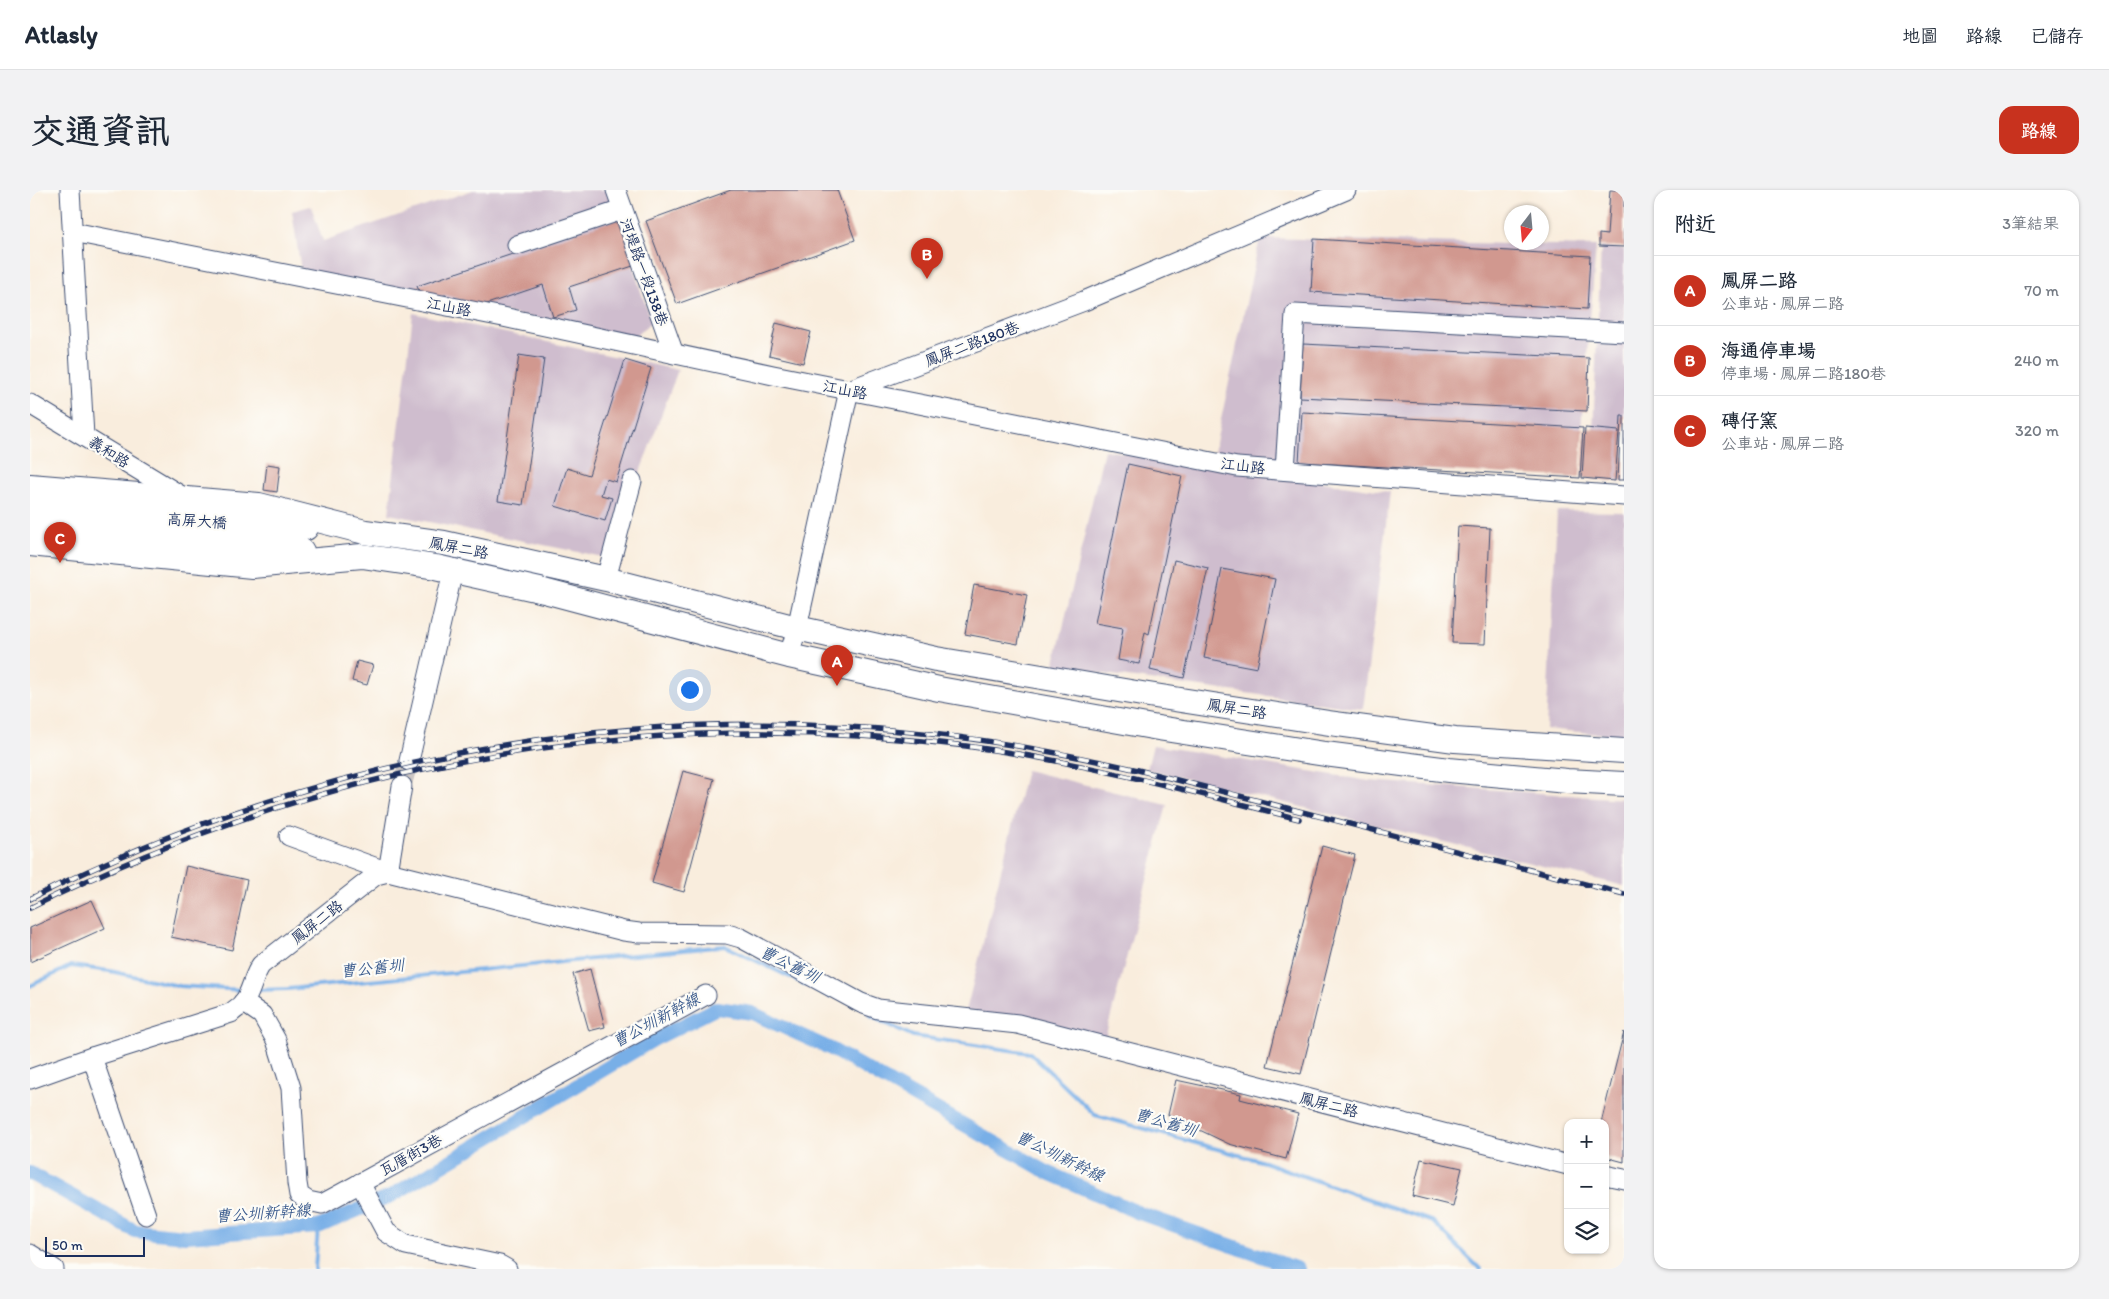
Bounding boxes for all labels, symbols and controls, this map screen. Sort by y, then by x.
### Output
text: Atlasly [25,20,98,49]
text: 地圖 [1902,25,1938,47]
text: 路線 [1966,25,2002,47]
text: 已儲存 [2030,25,2084,47]
button: 路線 [1999,106,2079,154]
text: 交通資訊 [30,110,170,152]
north arrow [1504,205,1549,250]
text: 附近 [1674,211,1716,236]
text: 3筆結果 [2002,214,2059,233]
street label: 河堤路一段138巷 [616,216,672,328]
pin: B [911,238,943,279]
text: 鳳屏二路 [1721,269,1797,292]
text: A [1685,281,1695,300]
text: 70 m [2024,281,2059,300]
street label: 江山路 [425,294,473,320]
text: 公車站 · 鳳屏二路 [1721,294,1844,313]
street label: 鳳屏二路180巷 [922,318,1022,370]
text: 海通停車場 [1721,339,1816,362]
text: B [1685,351,1695,370]
text: 240 m [2014,351,2059,370]
text: 停車場 · 鳳屏二路180巷 [1721,364,1886,383]
street label: 江山路 [821,377,869,403]
text: 磚仔窯 [1721,409,1778,432]
text: C [1685,421,1695,440]
text: 320 m [2015,421,2059,440]
street label: 義和路 [85,432,133,472]
text: 公車站 · 鳳屏二路 [1721,434,1844,453]
street label: 江山路 [1220,454,1266,478]
street label: 高屏大橋 [166,510,228,532]
pin: C [44,522,76,563]
street label: 鳳屏二路 [428,533,490,563]
pin: A [821,645,853,686]
your location [677,677,703,703]
street label: 鳳屏二路 [1206,695,1268,723]
street label: 鳳屏二路 [288,896,346,948]
water label: 曹公舊圳 [757,941,825,987]
water label: 曹公舊圳 [339,955,407,981]
water label: 曹公圳新幹線 [609,989,704,1051]
street label: 鳳屏二路 [1298,1089,1360,1121]
water label: 曹公舊圳 [1133,1104,1201,1141]
map controls [1564,1119,1609,1254]
button: + [1564,1119,1609,1164]
water label: 曹公圳新幹線 [1013,1126,1108,1186]
street label: 瓦厝街3巷 [377,1131,445,1179]
button: − [1564,1164,1609,1209]
water label: 曹公圳新幹線 [214,1200,313,1226]
button: layers [1564,1209,1609,1254]
scale bar [45,1234,145,1257]
text: 50 m [52,1237,83,1254]

